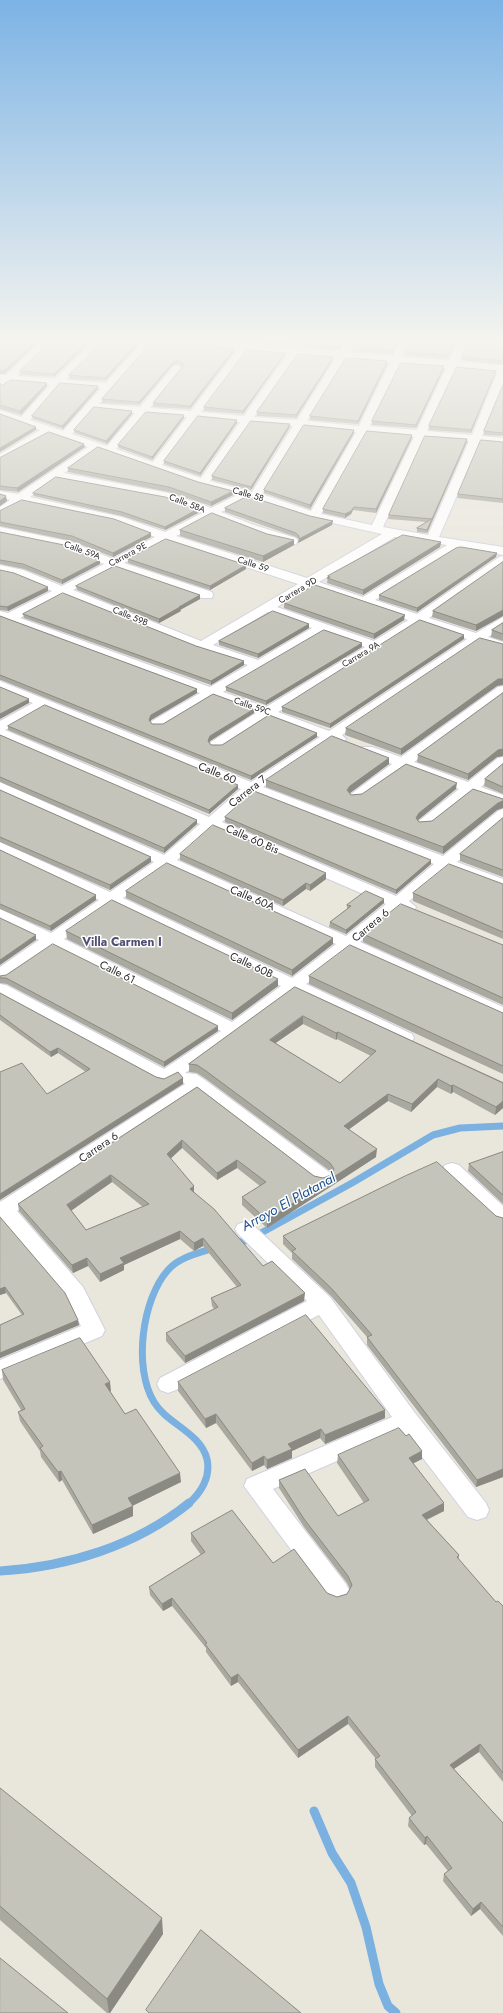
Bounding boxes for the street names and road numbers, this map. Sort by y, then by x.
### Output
street label: Calle 58 [231,485,265,505]
street label: Calle 58A [167,492,207,516]
street label: Calle 59A [63,540,101,562]
street label: Carrera 9E [107,541,149,569]
street label: Calle 59 [236,555,270,575]
street label: Carrera 9D [277,575,319,607]
street label: Calle 59B [111,605,149,629]
street label: Carrera 9A [340,640,382,670]
street label: Calle 59C [232,696,272,718]
street label: Calle 60 [196,760,238,788]
street label: Carrera 7 [227,773,269,811]
street label: Calle 60 Bis [223,822,281,858]
street label: Calle 60A [228,884,276,914]
street label: Carrera 6 [350,907,392,945]
street label: Calle 60B [227,950,275,982]
street label: Calle 61 [97,959,137,987]
street label: Carrera 6 [77,1130,121,1166]

